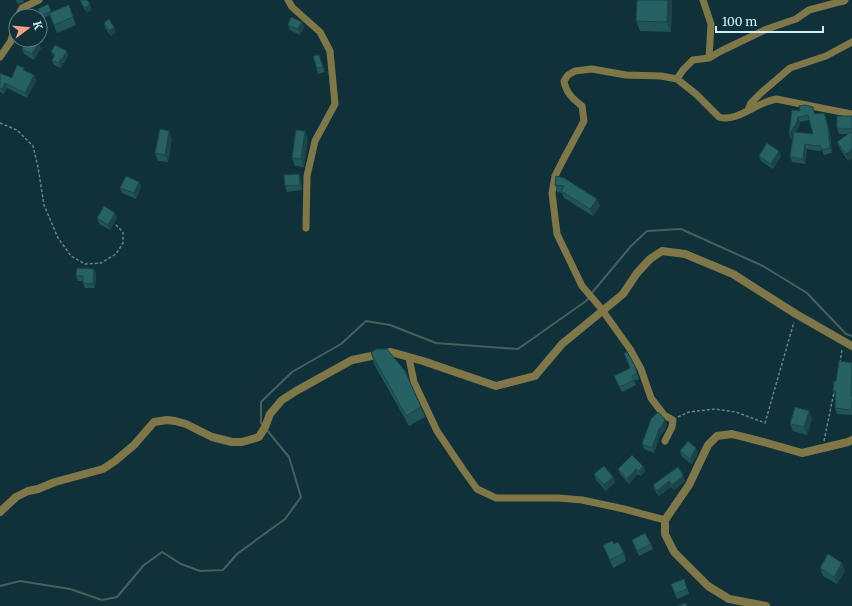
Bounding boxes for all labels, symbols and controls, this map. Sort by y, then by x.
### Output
north arrow [8,8,48,48]
scale bar [716,8,823,34]
text: 100 m [722,14,757,29]
text: K [30,19,46,32]

